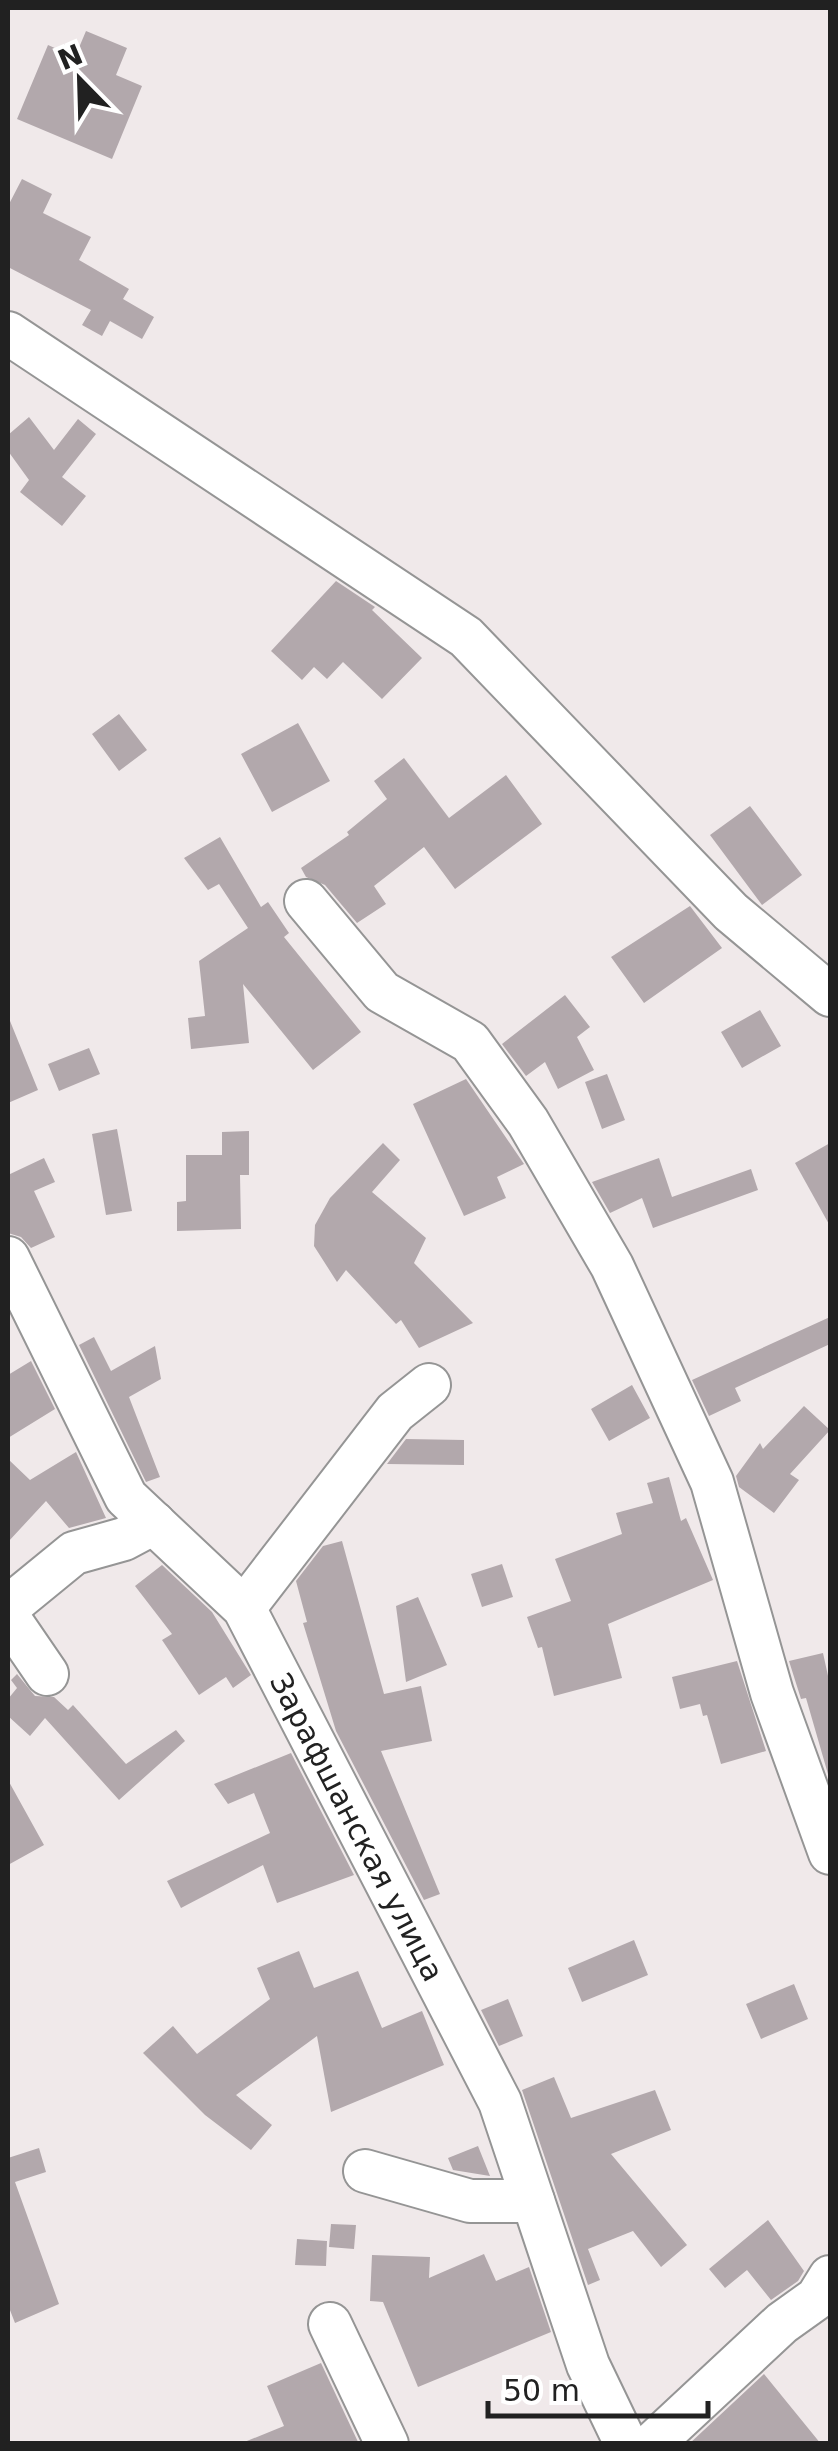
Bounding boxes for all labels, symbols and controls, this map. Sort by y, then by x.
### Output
north arrow [30,30,130,130]
text: N [53,38,88,77]
street label: Зарафшанская улица [263,1667,452,1987]
scale bar [488,2356,708,2418]
text: 50 m [503,2373,580,2408]

